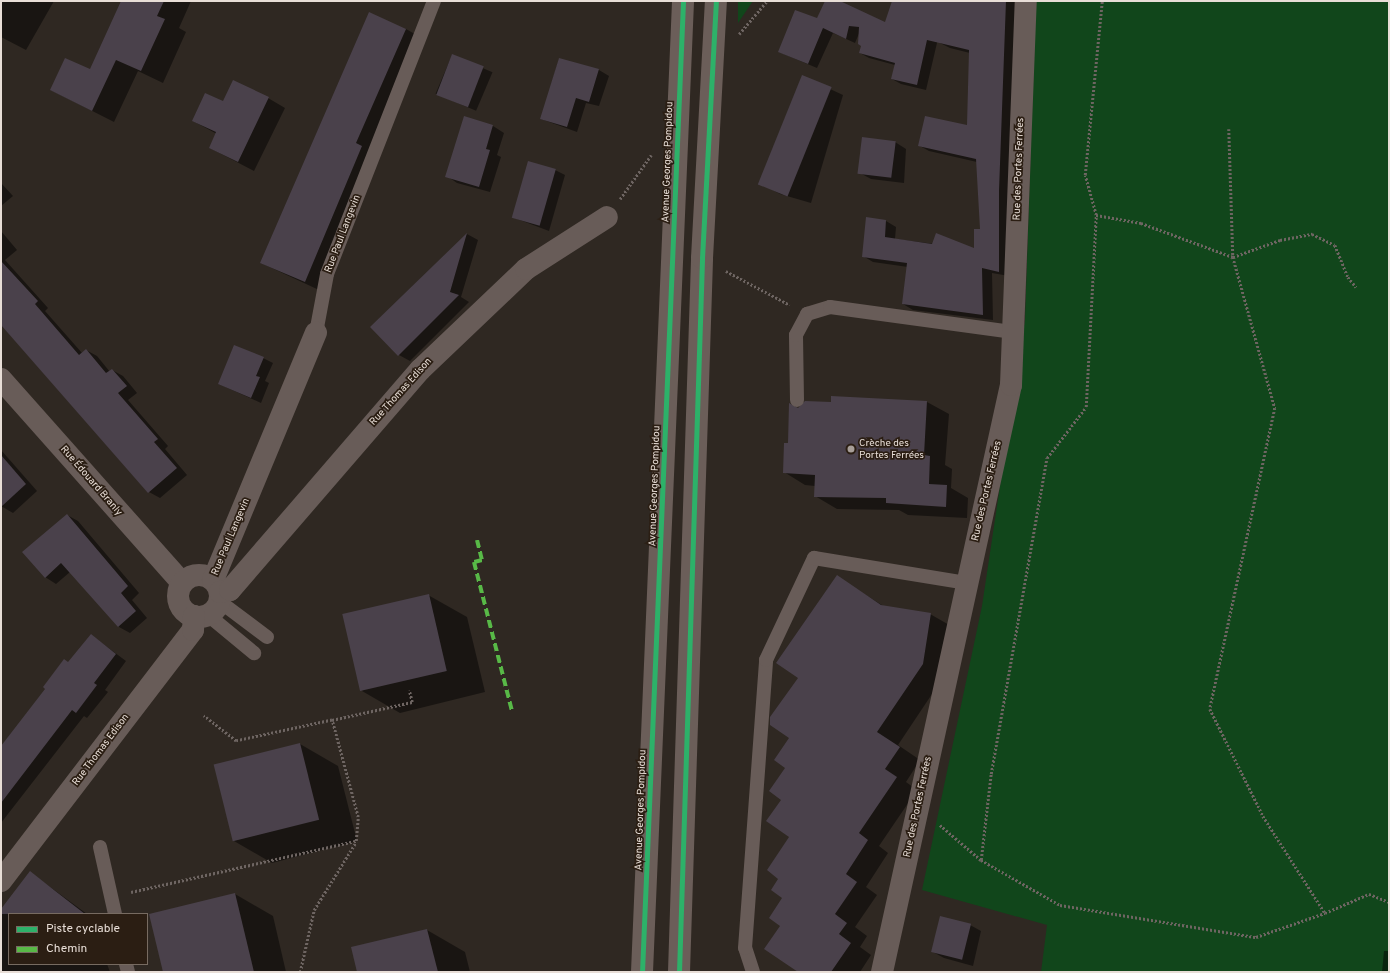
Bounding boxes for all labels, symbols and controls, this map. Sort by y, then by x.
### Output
street label: Avenue Georges Pompidou [660,101,676,223]
street label: Rue des Portes Ferrées [1011,117,1027,221]
street label: Rue Paul Langevin [323,193,363,275]
street label: Rue Thomas Edison [367,356,435,428]
street label: Avenue Georges Pompidou [647,425,663,547]
place label: Crèche des Portes Ferrées [859,437,924,460]
street label: Rue des Portes Ferrées [970,440,1004,542]
street label: Rue Édouard Branly [57,444,125,518]
marker: Crèche des Portes Ferrées [846,444,856,454]
street label: Rue Paul Langevin [209,497,253,577]
street label: Rue Thomas Edison [70,712,132,788]
street label: Avenue Georges Pompidou [633,749,649,871]
street label: Rue des Portes Ferrées [901,755,935,859]
legend [8,913,148,965]
text: Piste cyclable [46,921,120,937]
text: Chemin [46,941,87,957]

